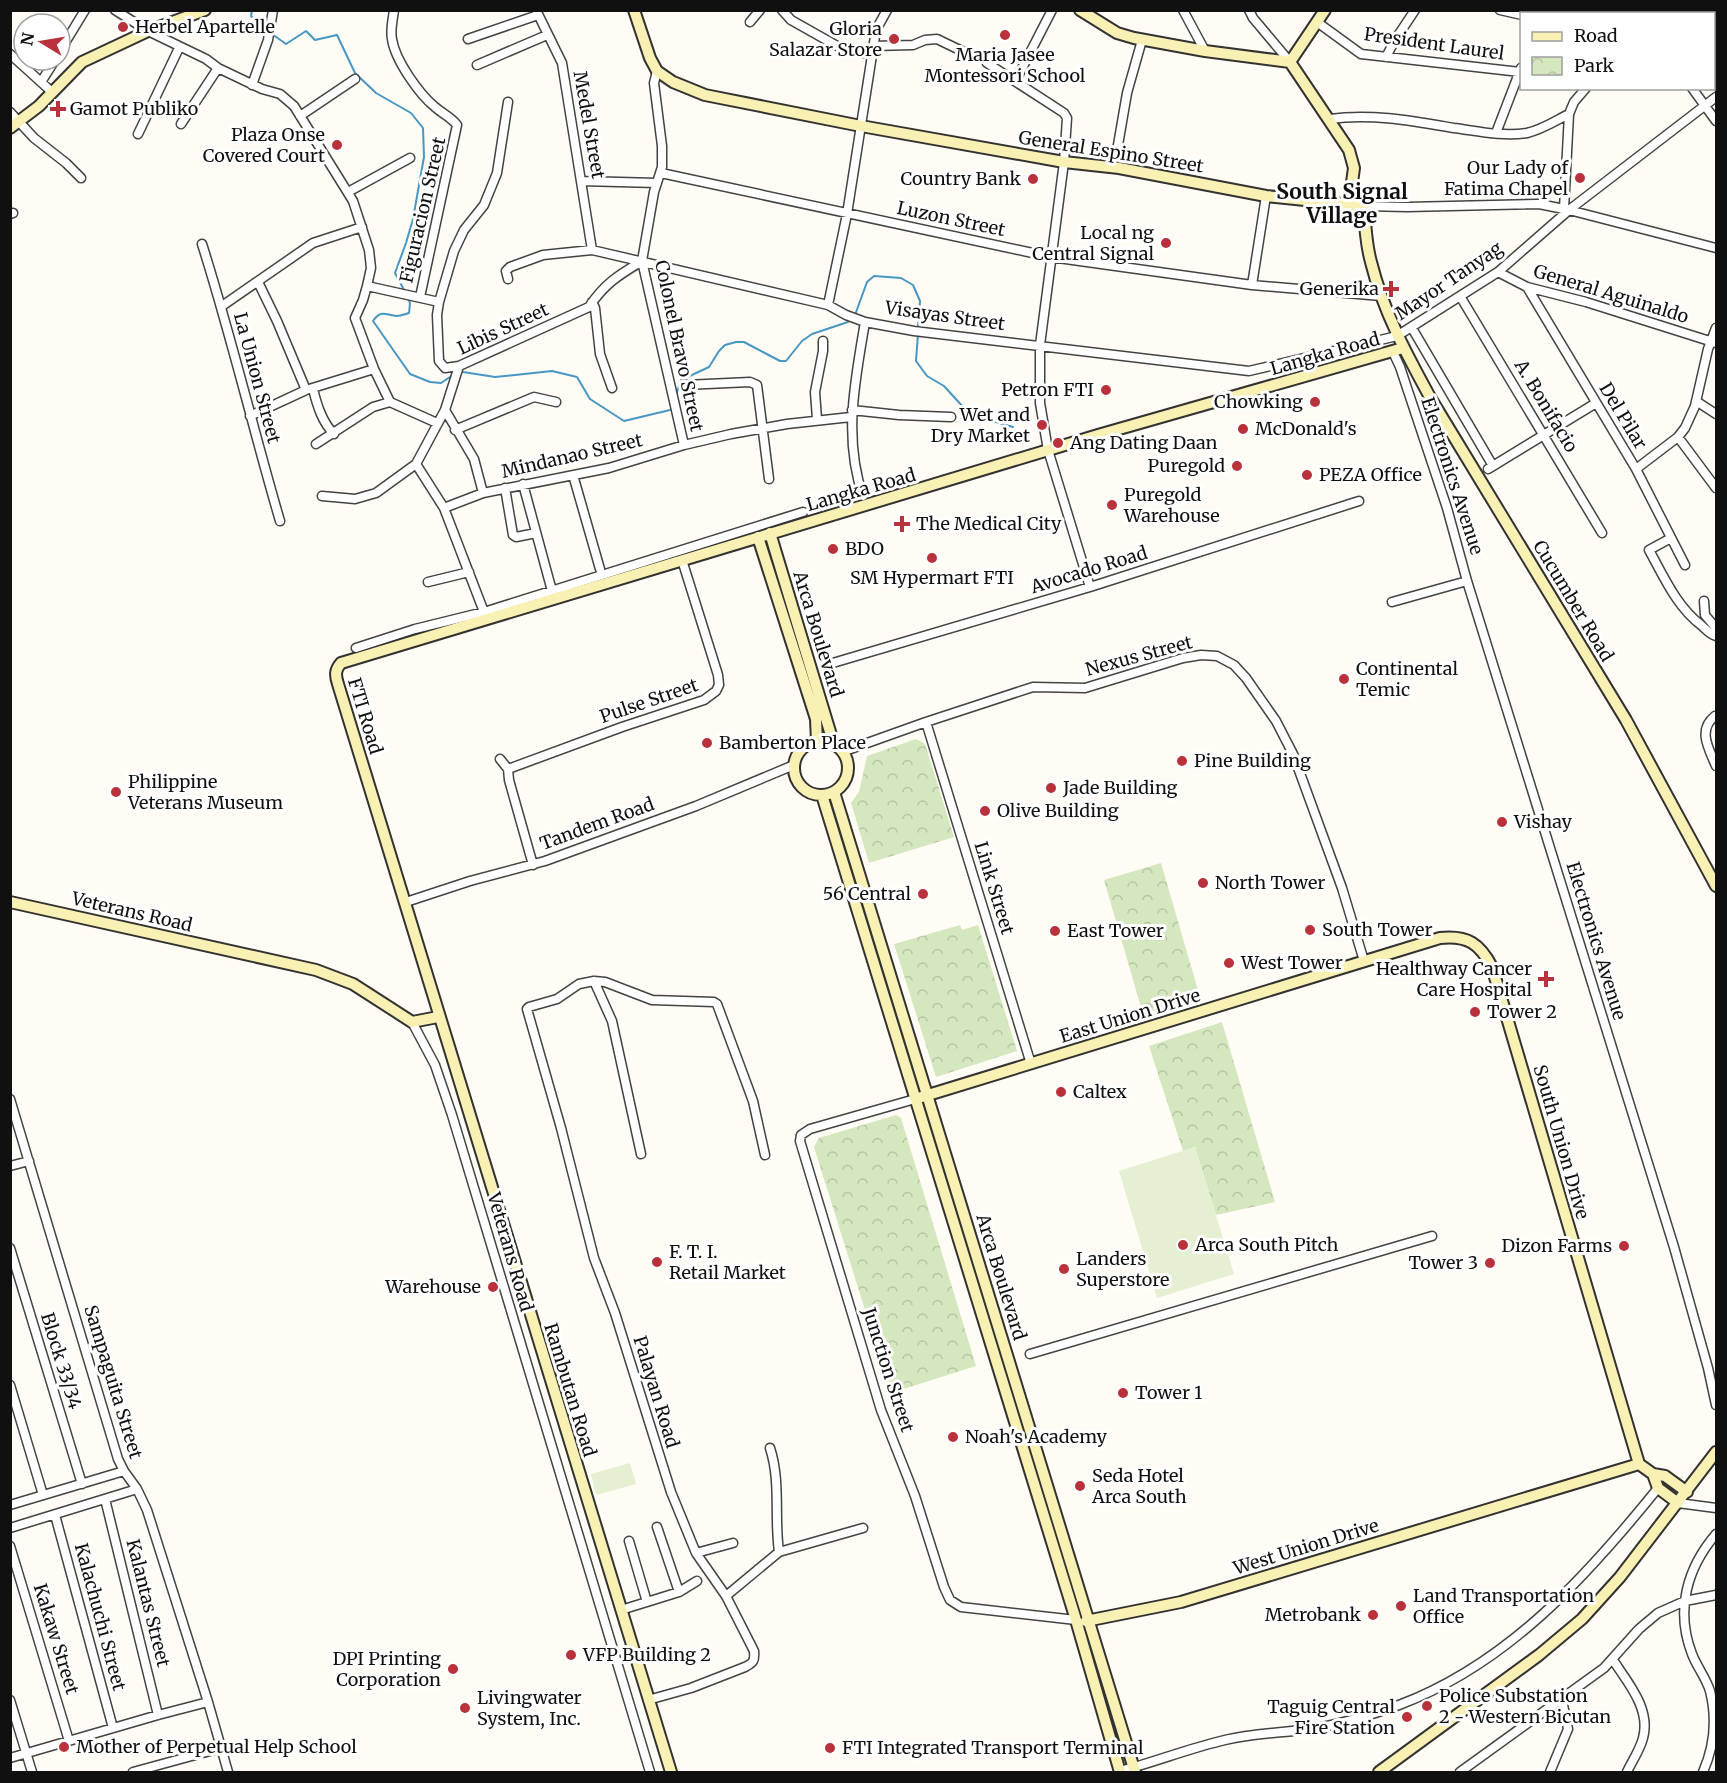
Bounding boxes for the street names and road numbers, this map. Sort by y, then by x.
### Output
street label: President Laurel [1362,22,1506,65]
street label: Medel Street [569,69,610,181]
street label: General Espino Street [1017,126,1205,177]
street label: Figuracion Street [395,135,450,285]
street label: Luzon Street [895,196,1007,241]
street label: Mayor Tanyag [1391,236,1507,325]
street label: Colonel Bravo Street [650,258,709,434]
street label: General Aguinaldo [1531,259,1692,328]
street label: Visayas Street [883,296,1006,335]
street label: Libis Street [454,297,552,360]
street label: La Union Street [229,310,286,446]
street label: Langka Road [1267,327,1382,380]
street label: A. Bonifacio [1509,354,1583,456]
street label: Del Pilar [1595,378,1652,453]
street label: Electronics Avenue [1416,394,1489,557]
street label: Mindanao Street [499,428,645,483]
street label: Langka Road [803,463,918,516]
street label: Cucumber Road [1528,536,1619,666]
street label: Avocado Road [1027,541,1150,598]
street label: Arca Boulevard [788,567,849,700]
street label: Nexus Street [1083,630,1195,681]
street label: Pulse Street [597,673,701,728]
street label: FTI Road [343,675,388,757]
street label: Tandem Road [537,792,657,855]
street label: Link Street [969,839,1019,937]
street label: Electronics Avenue [1561,859,1631,1023]
street label: Veterans Road [69,886,195,937]
street label: East Union Drive [1057,983,1203,1048]
street label: South Union Drive [1528,1062,1595,1222]
street label: Veterans Road [482,1189,538,1314]
street label: Arca Boulevard [971,1210,1032,1343]
street label: Sampaguita Street [79,1302,148,1461]
street label: Junction Street [857,1304,919,1435]
street label: Block 33/34 [36,1310,87,1412]
street label: Rambutan Road [539,1320,602,1460]
street label: Palayan Road [629,1333,684,1451]
street label: West Union Drive [1229,1513,1381,1580]
street label: Kalantas Street [121,1537,175,1669]
street label: Kalachuchi Street [70,1541,131,1693]
street label: Kakaw Street [29,1581,84,1697]

